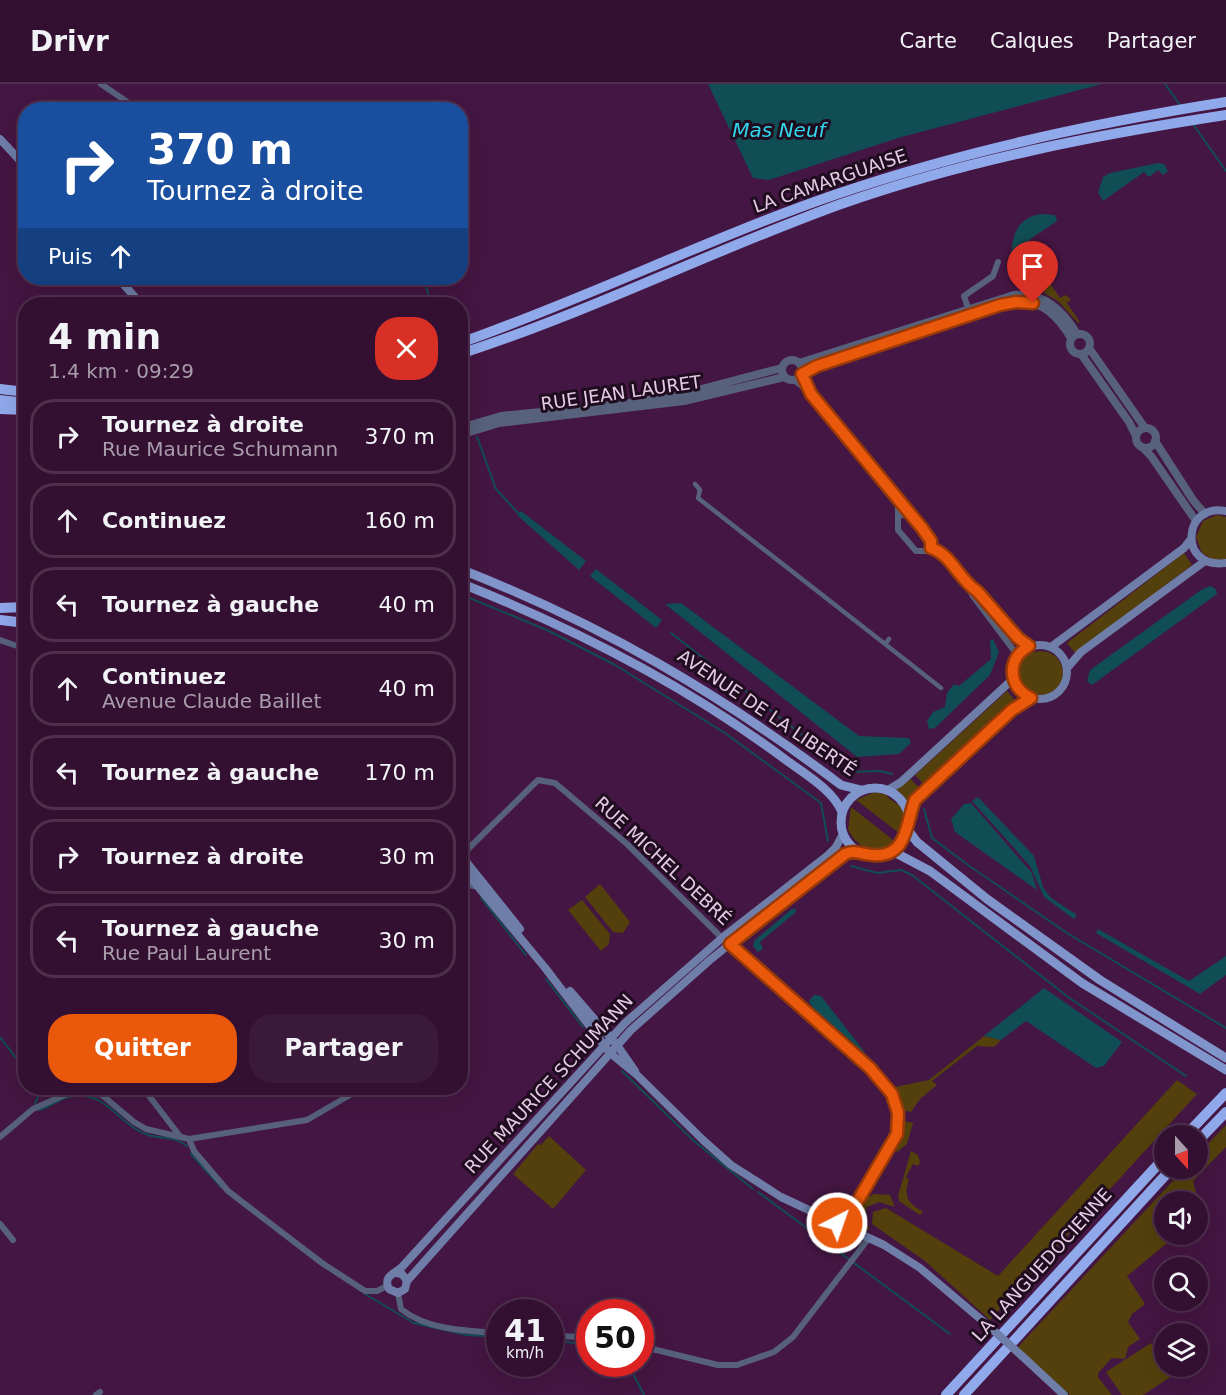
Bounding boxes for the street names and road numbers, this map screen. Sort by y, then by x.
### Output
street label: LA CAMARGUAISE [750,144,909,217]
street label: RUE JEAN LAURET [539,371,703,414]
street label: AVENUE DE LA LIBERTÉ [674,645,860,780]
street label: RUE MICHEL DEBRÉ [591,792,736,929]
street label: RUE MAURICE SCHUMANN [460,990,637,1177]
street label: LA LANGUEDOCIENNE [967,1184,1116,1346]

